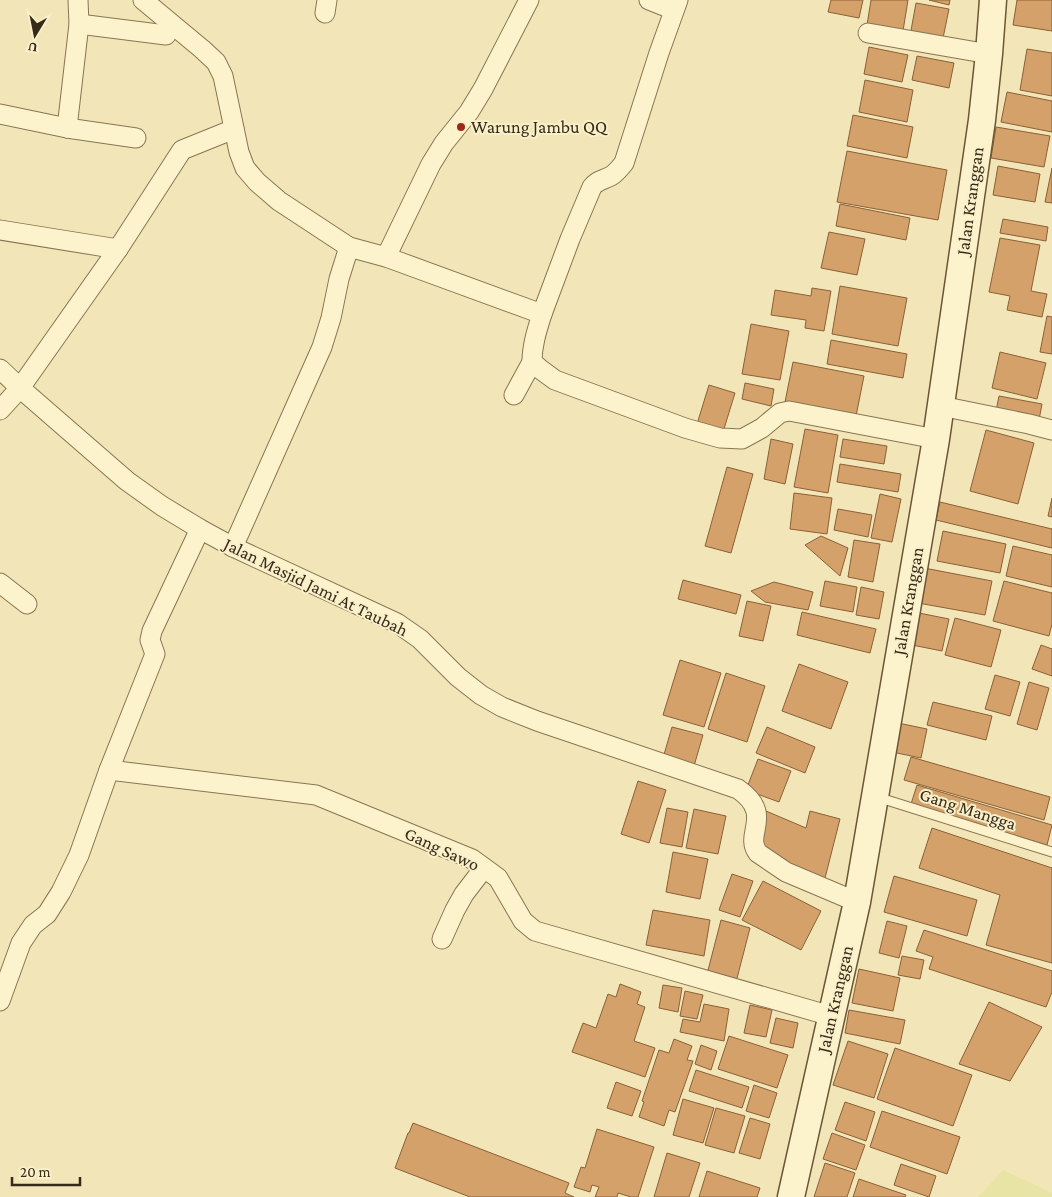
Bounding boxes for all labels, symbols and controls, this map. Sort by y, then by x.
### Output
north arrow [10,10,60,60]
text: U [26,39,39,57]
place label: Warung Jambu QQ [471,117,608,137]
marker: Warung Jambu QQ [455,121,467,133]
street label: Jalan Kranggan [952,145,988,259]
street label: Jalan Masjid Jami At Taubah [219,533,411,641]
street label: Jalan Kranggan [888,545,927,659]
street label: Gang Mangga [917,784,1019,834]
street label: Gang Sawo [401,823,483,875]
street label: Jalan Kranggan [812,943,857,1057]
scale bar [12,1154,80,1186]
text: 20 m [20,1164,51,1180]

